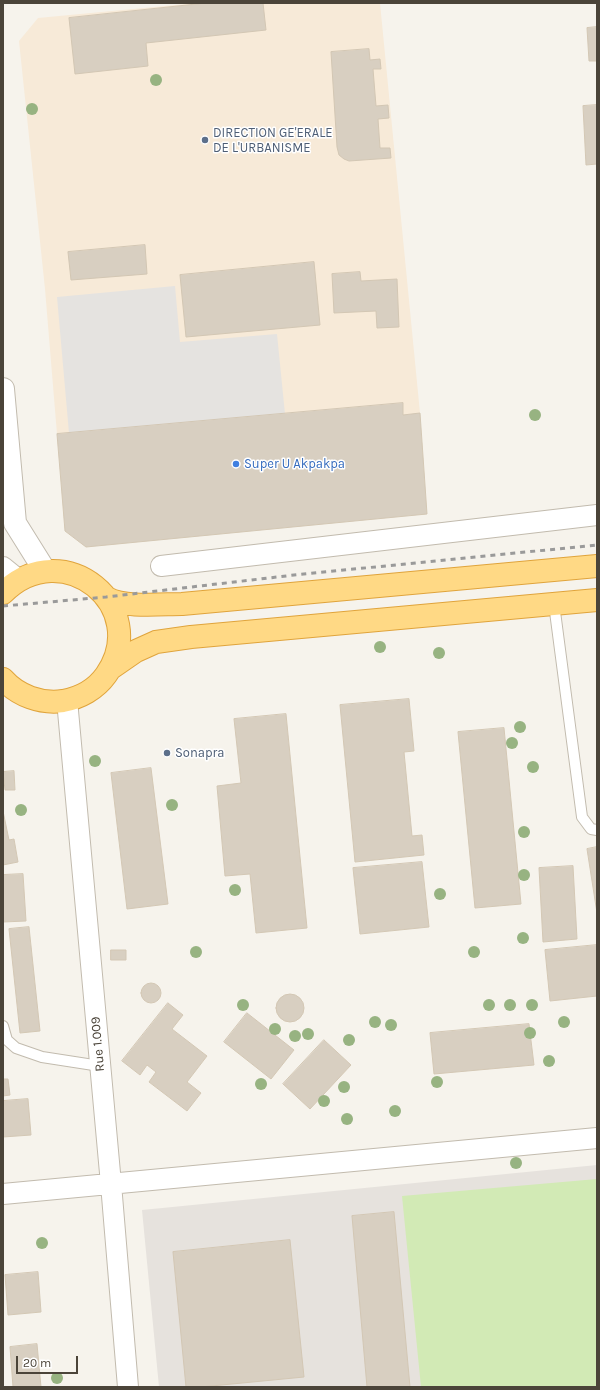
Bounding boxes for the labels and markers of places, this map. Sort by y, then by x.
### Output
place label: DIRECTION GE'ERALE DE L'URBANISME [213,125,333,156]
marker: DIRECTION GE'ERALE DE L'URBANISME [200,135,210,145]
place label: Super U Akpakpa [244,456,345,472]
marker: Super U Akpakpa [231,459,241,469]
place label: Sonapra [175,745,224,761]
marker: Sonapra [162,748,172,758]

